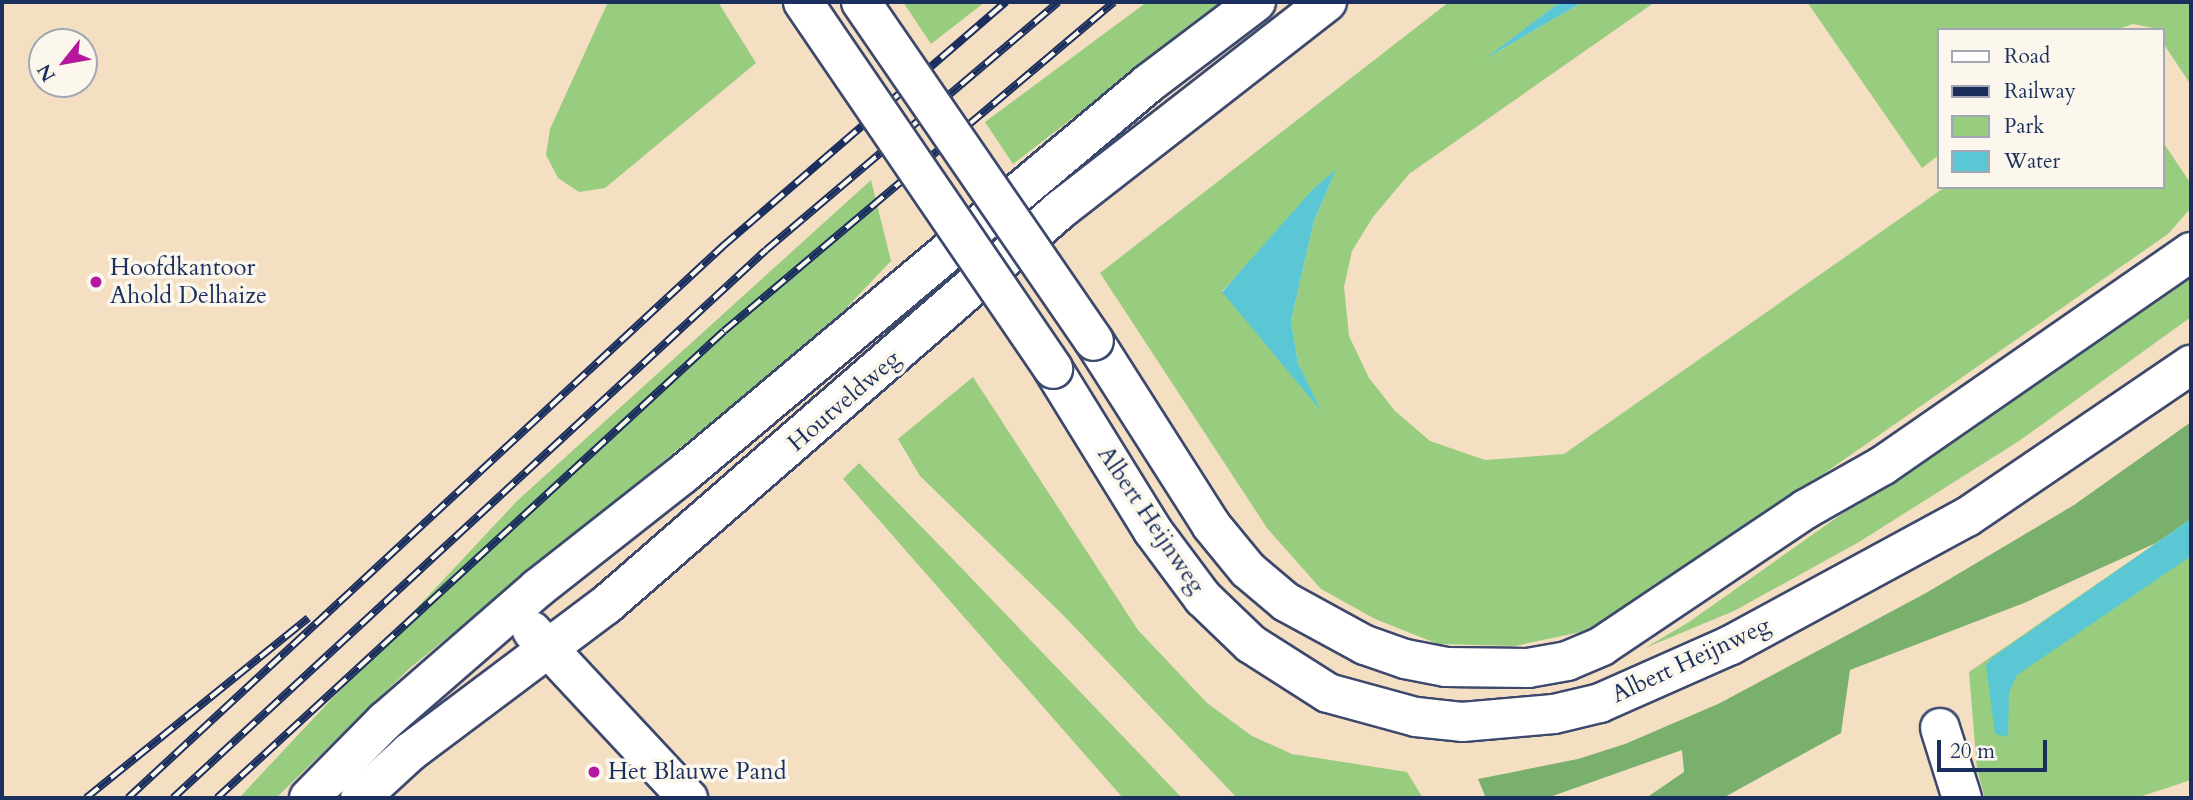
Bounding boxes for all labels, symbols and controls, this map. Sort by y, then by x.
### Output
north arrow [28,28,98,98]
legend [1938,28,2165,189]
text: Road [2004,42,2050,71]
text: N [31,59,62,87]
text: Railway [2004,77,2076,106]
text: Park [2004,112,2044,141]
text: Water [2004,147,2060,176]
place label: Hoofdkantoor Ahold Delhaize [110,254,267,310]
marker: Hoofdkantoor Ahold Delhaize [88,274,104,290]
street label: Houtveldweg [782,344,906,458]
street label: Albert Heijnweg [1091,441,1211,599]
street label: Albert Heijnweg [1607,611,1775,709]
scale bar [1941,726,2051,770]
text: 20 m [1950,737,1995,766]
place label: Het Blauwe Pand [608,758,787,786]
marker: Het Blauwe Pand [586,764,602,780]

